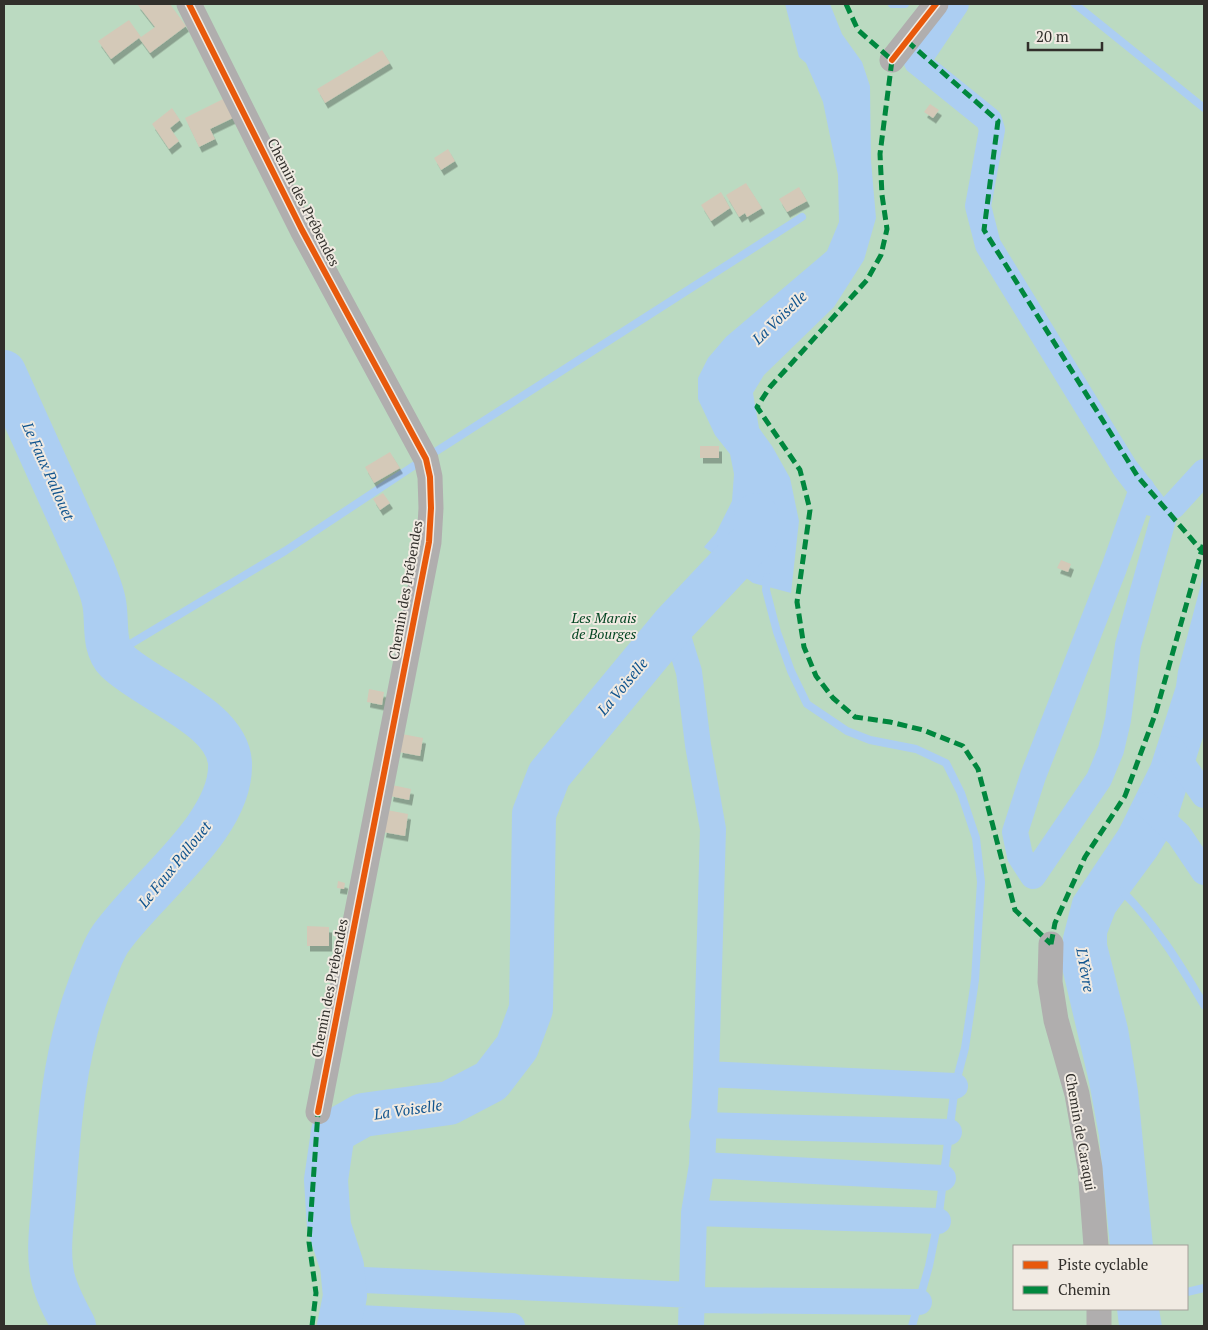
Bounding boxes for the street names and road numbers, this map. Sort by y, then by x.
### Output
street label: Chemin des Prébendes [263,135,345,269]
street label: Chemin des Prébendes [383,519,427,661]
street label: Chemin des Prébendes [306,917,352,1059]
street label: Chemin de Caraqui [1061,1072,1101,1192]

